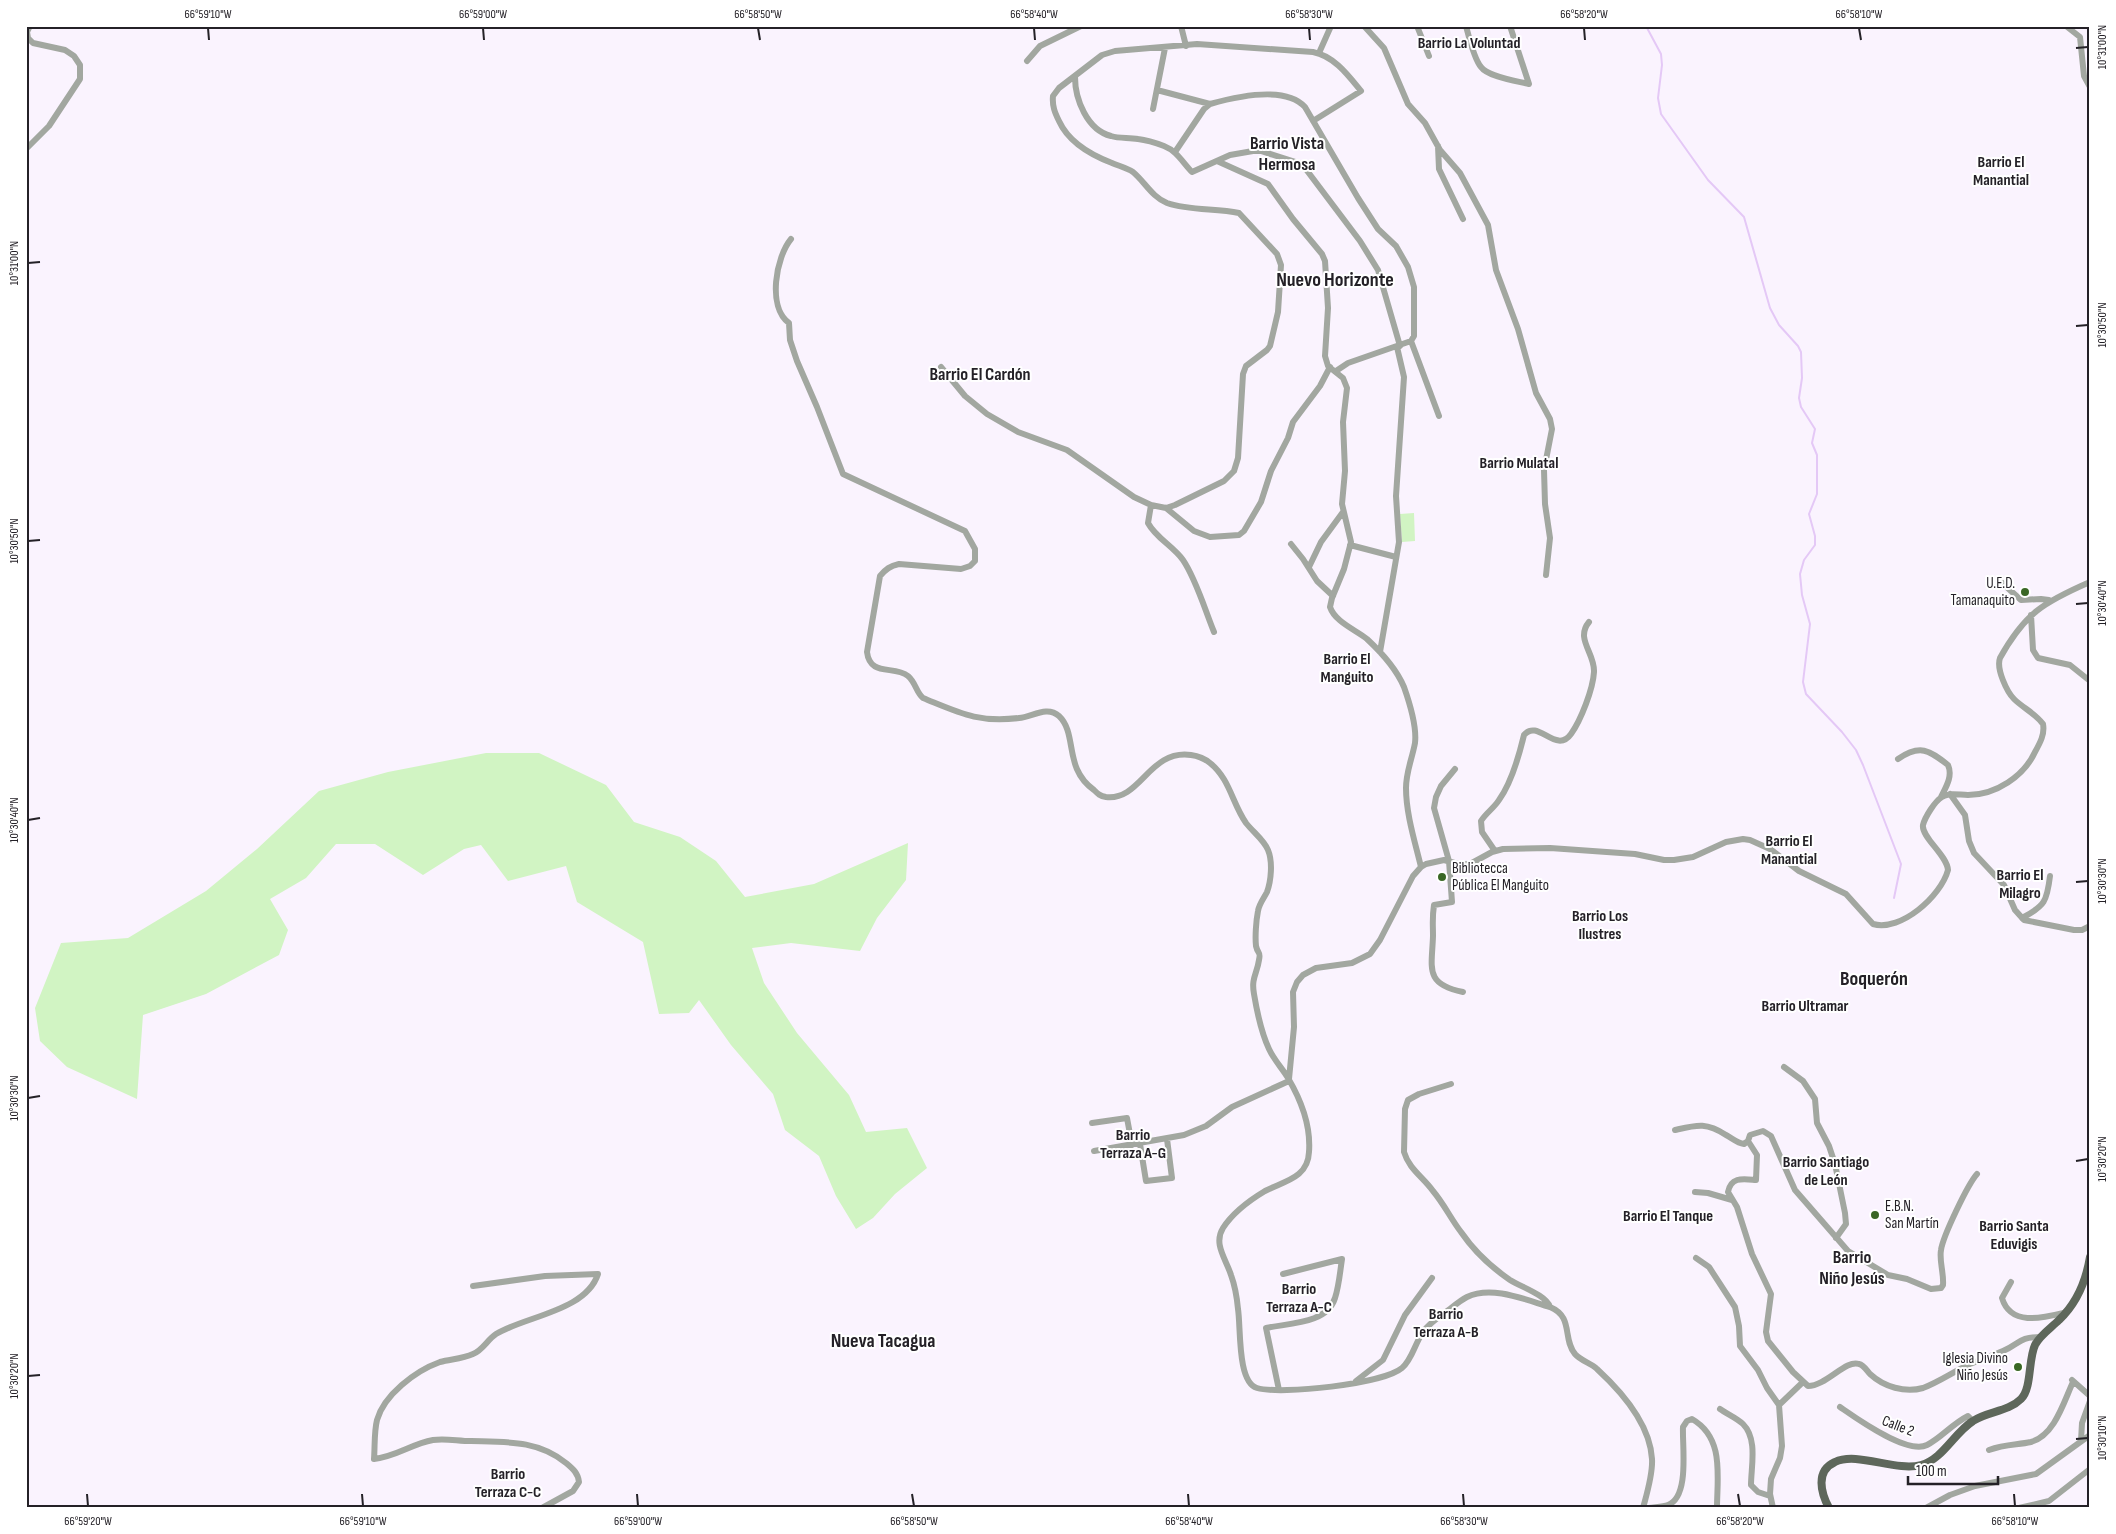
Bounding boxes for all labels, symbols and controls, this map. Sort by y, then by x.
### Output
text: 66°59'10"W [185,7,232,22]
text: 66°59'00"W [459,7,507,22]
text: 66°58'50"W [734,7,782,22]
text: 66°58'40"W [1010,7,1058,22]
text: 66°58'30"W [1285,7,1333,22]
text: 66°58'20"W [1560,7,1608,22]
text: 66°58'10"W [1836,7,1883,22]
text: 10°31'00"N [2095,25,2110,69]
district label: Barrio La Voluntad [1418,34,1520,53]
district label: Barrio Vista Hermosa [1250,133,1324,175]
district label: Barrio El Manantial [1973,153,2029,190]
text: 10°31'00"N [7,241,22,285]
district label: Nuevo Horizonte [1276,268,1394,292]
text: 10°30'50"N [2095,302,2110,348]
district label: Barrio El Cardón [929,364,1031,385]
district label: Barrio Mulatal [1480,454,1558,473]
text: 10°30'50"N [7,518,22,564]
place label: U.E.D. Tamanaquito [1951,574,2015,610]
text: 10°30'40"N [2095,580,2110,626]
marker: U.E.D. Tamanaquito [2019,586,2031,598]
district label: Barrio El Manguito [1321,650,1373,687]
text: 10°30'40"N [7,797,22,843]
district label: Barrio El Manantial [1761,832,1817,869]
text: 10°30'30"N [2095,858,2110,904]
place label: Bibliotecca Pública El Manguito [1452,859,1549,895]
district label: Barrio El Milagro [1996,866,2044,903]
marker: Bibliotecca Pública El Manguito [1436,871,1448,883]
district label: Barrio Los Ilustres [1572,907,1628,944]
district label: Boquerón [1840,967,1908,991]
district label: Barrio Ultramar [1761,997,1849,1016]
text: 10°30'30"N [7,1075,22,1121]
district label: Barrio Terraza A-G [1100,1126,1166,1163]
text: 10°30'20"N [2095,1136,2110,1182]
district label: Barrio Santiago de León [1783,1153,1869,1190]
place label: E.B.N. San Martín [1885,1197,1939,1233]
district label: Barrio El Tanque [1623,1207,1713,1226]
marker: E.B.N. San Martín [1869,1209,1881,1221]
district label: Barrio Santa Eduvigis [1979,1217,2049,1254]
district label: Barrio Niño Jesús [1819,1247,1885,1289]
district label: Barrio Terraza A-C [1266,1280,1332,1317]
district label: Barrio Terraza A-B [1413,1305,1479,1342]
district label: Nueva Tacagua [831,1329,935,1353]
place label: Iglesia Divino Niño Jesús [1942,1349,2008,1385]
text: 10°30'20"N [7,1353,22,1399]
marker: Iglesia Divino Niño Jesús [2012,1361,2024,1373]
street label: Calle 2 [1879,1411,1917,1441]
text: 10°30'10"N [2095,1416,2110,1460]
scale bar [1908,1454,1998,1486]
text: 100 m [1916,1462,1947,1481]
district label: Barrio Terraza C-C [475,1465,541,1502]
text: 66°59'20"W [64,1514,112,1529]
text: 66°59'10"W [340,1514,387,1529]
text: 66°59'00"W [614,1514,662,1529]
text: 66°58'50"W [890,1514,938,1529]
text: 66°58'40"W [1165,1514,1213,1529]
text: 66°58'30"W [1440,1514,1488,1529]
text: 66°58'20"W [1716,1514,1764,1529]
text: 66°58'10"W [1992,1514,2039,1529]

